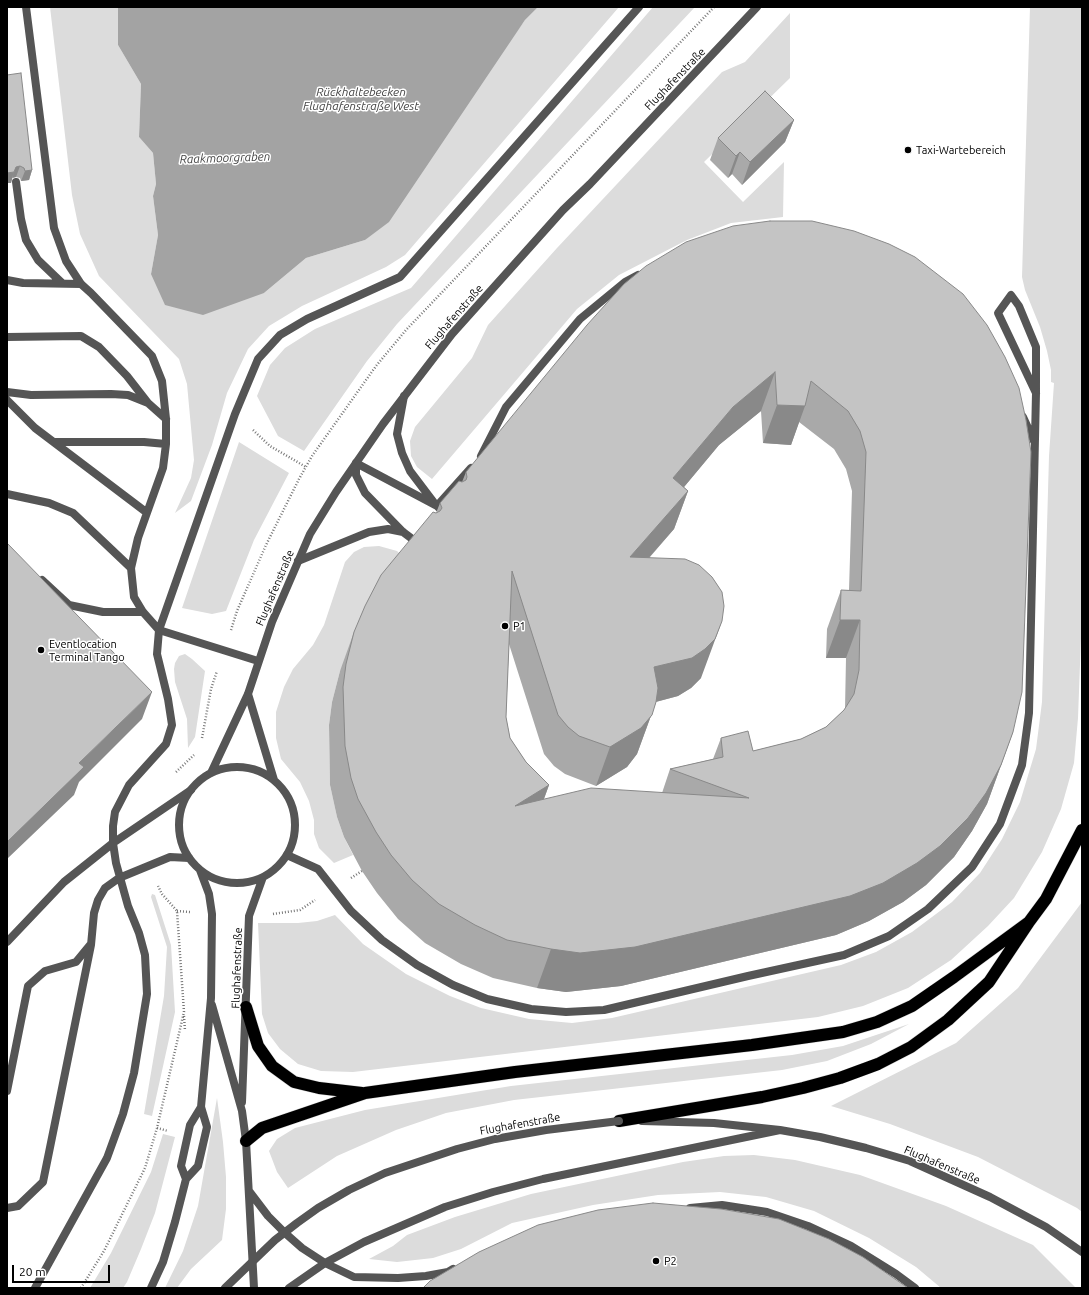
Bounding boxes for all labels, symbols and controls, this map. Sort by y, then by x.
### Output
street label: Flughafenstraße [642,45,708,113]
water label: Rückhaltebecken Flughafenstraße West [303,85,419,113]
place label: Taxi-Wartebereich [916,143,1006,157]
marker: Taxi-Wartebereich [903,145,913,155]
water label: Raakmoorgraben [179,149,271,167]
street label: Flughafenstraße [422,282,486,352]
street label: Flughafenstraße [253,548,297,628]
place label: P1 [513,619,526,633]
marker: P1 [500,621,510,631]
place label: Eventlocation Terminal Tango [49,637,125,663]
marker: Eventlocation Terminal Tango [36,645,46,655]
street label: Flughafenstraße [229,927,245,1009]
street label: Flughafenstraße [479,1110,561,1138]
street label: Flughafenstraße [902,1143,982,1187]
place label: P2 [664,1254,677,1268]
marker: P2 [651,1256,661,1266]
scale bar [14,1257,112,1283]
text: 20 m [19,1265,46,1278]

